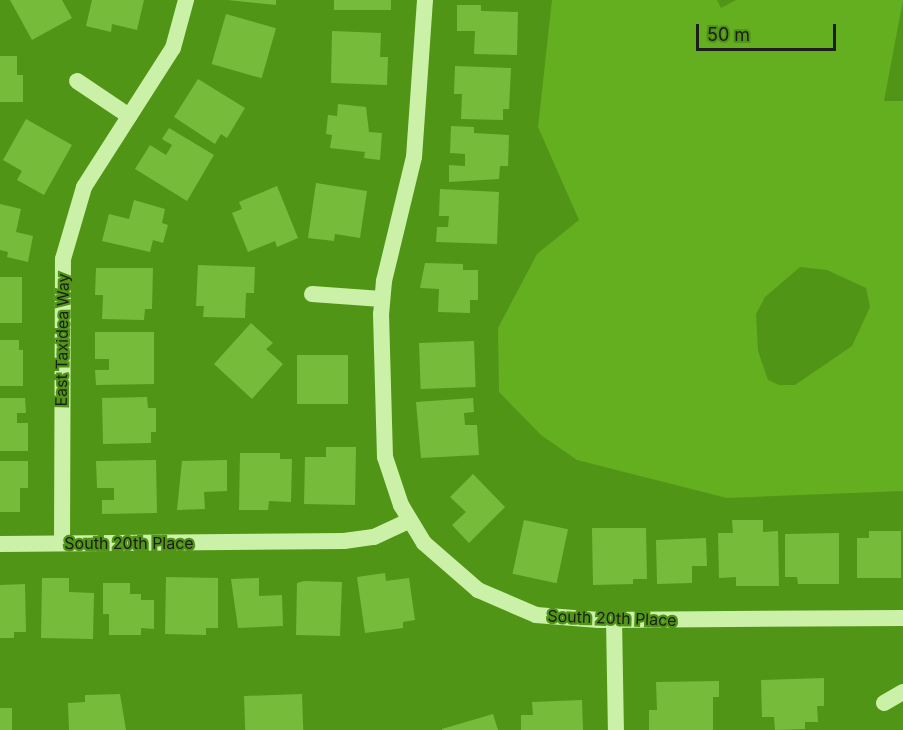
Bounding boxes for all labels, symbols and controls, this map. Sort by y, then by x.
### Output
scale bar [699,12,838,50]
text: 50 m [707,24,750,45]
street label: East Taxidea Way [51,273,73,407]
street label: South 20th Place [64,533,194,553]
street label: South 20th Place [547,606,677,630]

